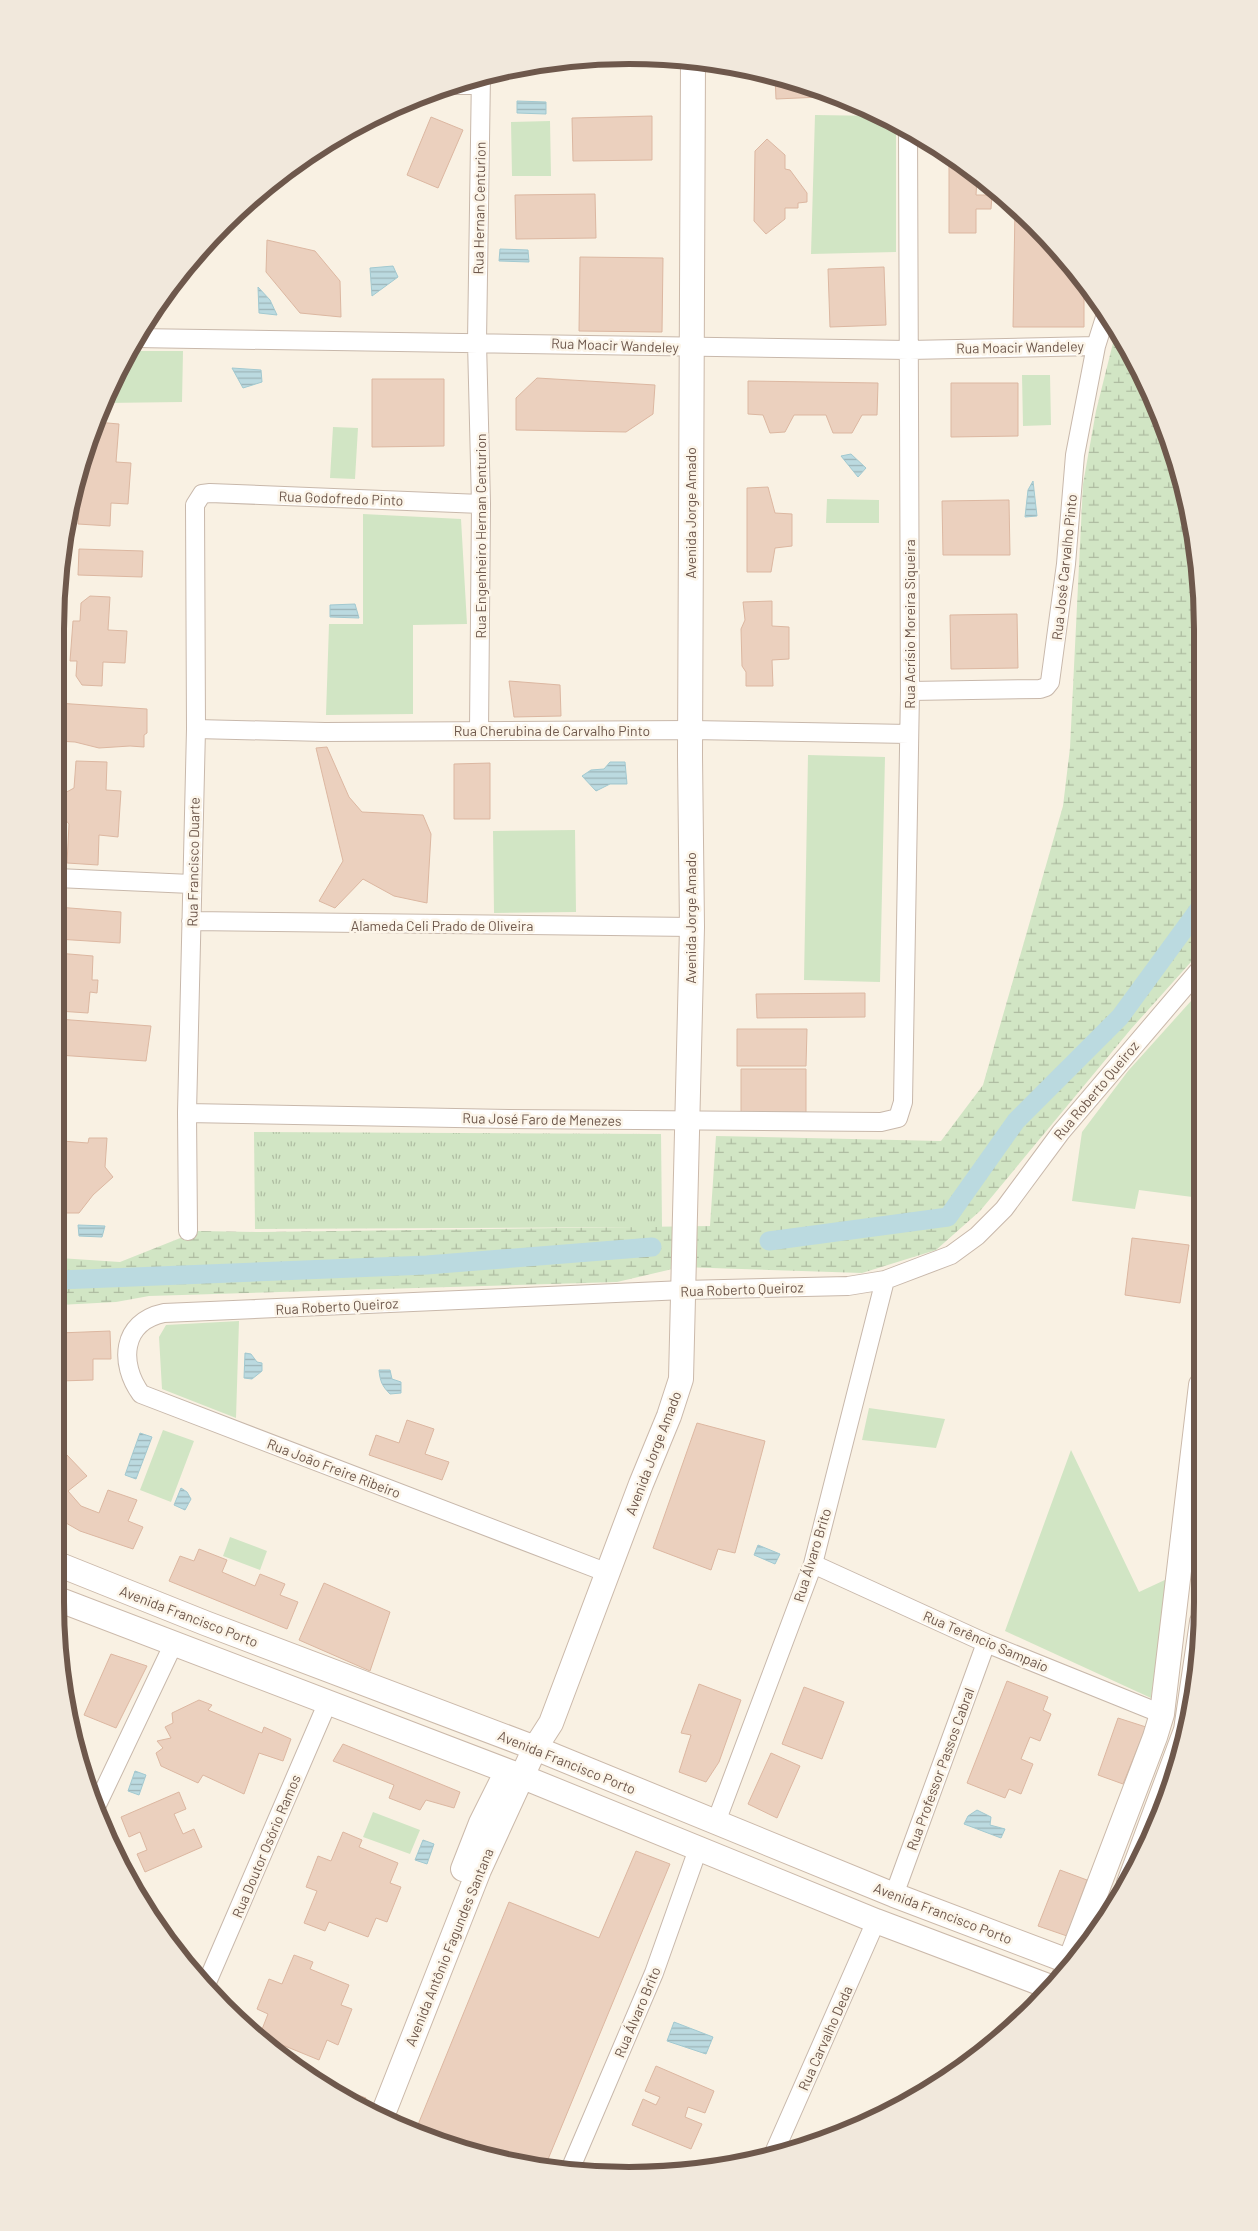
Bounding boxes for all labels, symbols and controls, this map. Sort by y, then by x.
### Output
street label: Rua Hernan Centurion [469,141,489,275]
street label: Rua Moacir Wandeley [551,334,680,356]
street label: Rua Moacir Wandeley [956,337,1085,357]
street label: Rua Engenheiro Hernan Centurion [472,433,489,639]
street label: Avenida Jorge Amado [682,447,699,579]
street label: Rua Godofredo Pinto [278,487,404,509]
street label: Rua José Carvalho Pinto [1048,493,1080,641]
street label: Rua Acrísio Moreira Siqueira [901,539,918,709]
street label: Rua Cherubina de Carvalho Pinto [454,722,650,739]
street label: Rua Francisco Duarte [183,797,203,927]
street label: Avenida Jorge Amado [682,852,699,984]
street label: Alameda Celi Prado de Oliveira [351,917,533,934]
street label: Rua Roberto Queiroz [1050,1037,1142,1143]
street label: Rua José Faro de Menezes [462,1109,622,1129]
street label: Rua Roberto Queiroz [680,1278,804,1300]
street label: Rua Roberto Queiroz [275,1294,399,1318]
street label: Avenida Jorge Amado [621,1389,685,1517]
street label: Rua João Freire Ribeiro [265,1435,403,1501]
street label: Rua Álvaro Brito [790,1506,834,1604]
street label: Avenida Francisco Porto [117,1582,261,1650]
street label: Rua Terêncio Sampaio [921,1607,1051,1675]
street label: Rua Professor Passos Cabral [903,1685,977,1853]
street label: Avenida Francisco Porto [496,1727,638,1797]
street label: Rua Doutor Osório Ramos [228,1772,304,1920]
street label: Avenida Antônio Fagundes Santana [401,1845,497,2049]
street label: Avenida Francisco Porto [871,1879,1015,1947]
street label: Rua Álvaro Brito [610,1964,664,2060]
street label: Rua Carvalho Deda [794,1983,856,2093]

